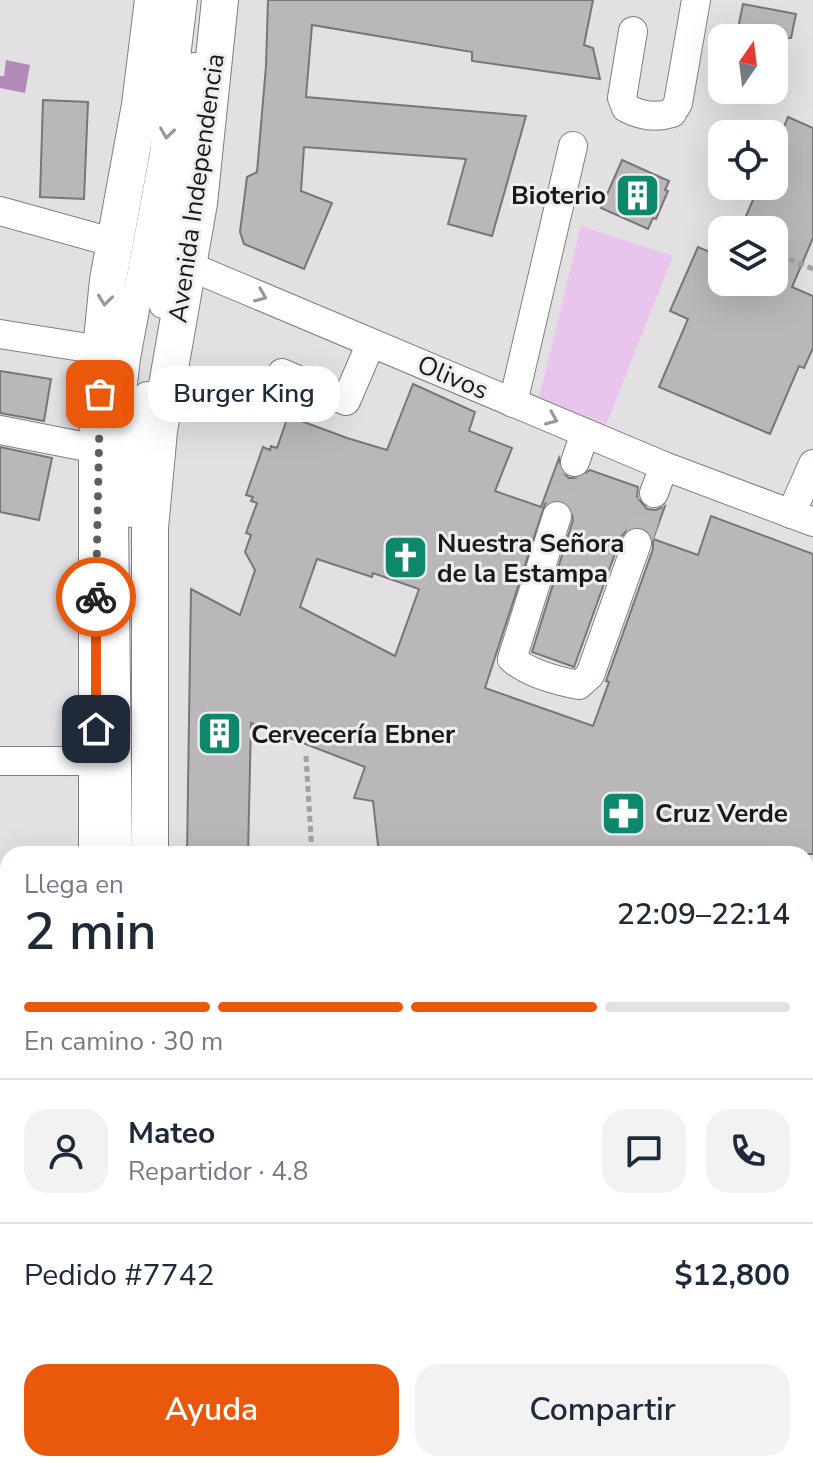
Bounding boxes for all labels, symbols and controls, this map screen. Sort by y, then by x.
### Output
north arrow [708,24,788,104]
map controls [708,24,788,296]
street label: Avenida Independencia [160,51,233,325]
button: locate [708,120,788,200]
one-way arrow [159,126,176,140]
building icon: Bioterio [613,171,661,219]
place label: Bioterio [511,178,606,213]
button: layers [708,216,788,296]
one-way arrow [253,287,267,303]
one-way arrow [97,294,114,307]
street label: Olivos [412,347,494,408]
pin [66,360,134,428]
callout: Burger King [148,366,340,422]
icon: bag [78,372,122,416]
text: Burger King [173,376,315,411]
one-way arrow [544,410,558,426]
place label: Nuestra Señora de la Estampa [437,526,624,591]
church icon: Nuestra Señora de la Estampa [382,534,430,582]
courier [56,557,136,637]
icon: bike [74,575,118,619]
pin [62,695,130,763]
icon: home [74,707,118,751]
building icon: Cervecería Ebner [196,710,244,758]
place label: Cervecería Ebner [251,717,456,752]
pharmacy icon: Cruz Verde [600,789,648,837]
place label: Cruz Verde [655,796,788,831]
text: Llega en [24,867,124,902]
text: 22:09–22:14 [617,894,790,935]
text: 2 min [24,896,157,967]
text: En camino · 30 m [24,1024,223,1059]
button: person [24,1109,108,1193]
button: chat [602,1109,686,1193]
button: phone [706,1109,790,1193]
text: Mateo [128,1113,215,1154]
text: Repartidor · 4.8 [128,1154,308,1189]
text: Pedido #7742 [24,1255,215,1296]
text: $12,800 [675,1255,790,1296]
button: Ayuda [24,1364,399,1456]
button: Compartir [415,1364,790,1456]

